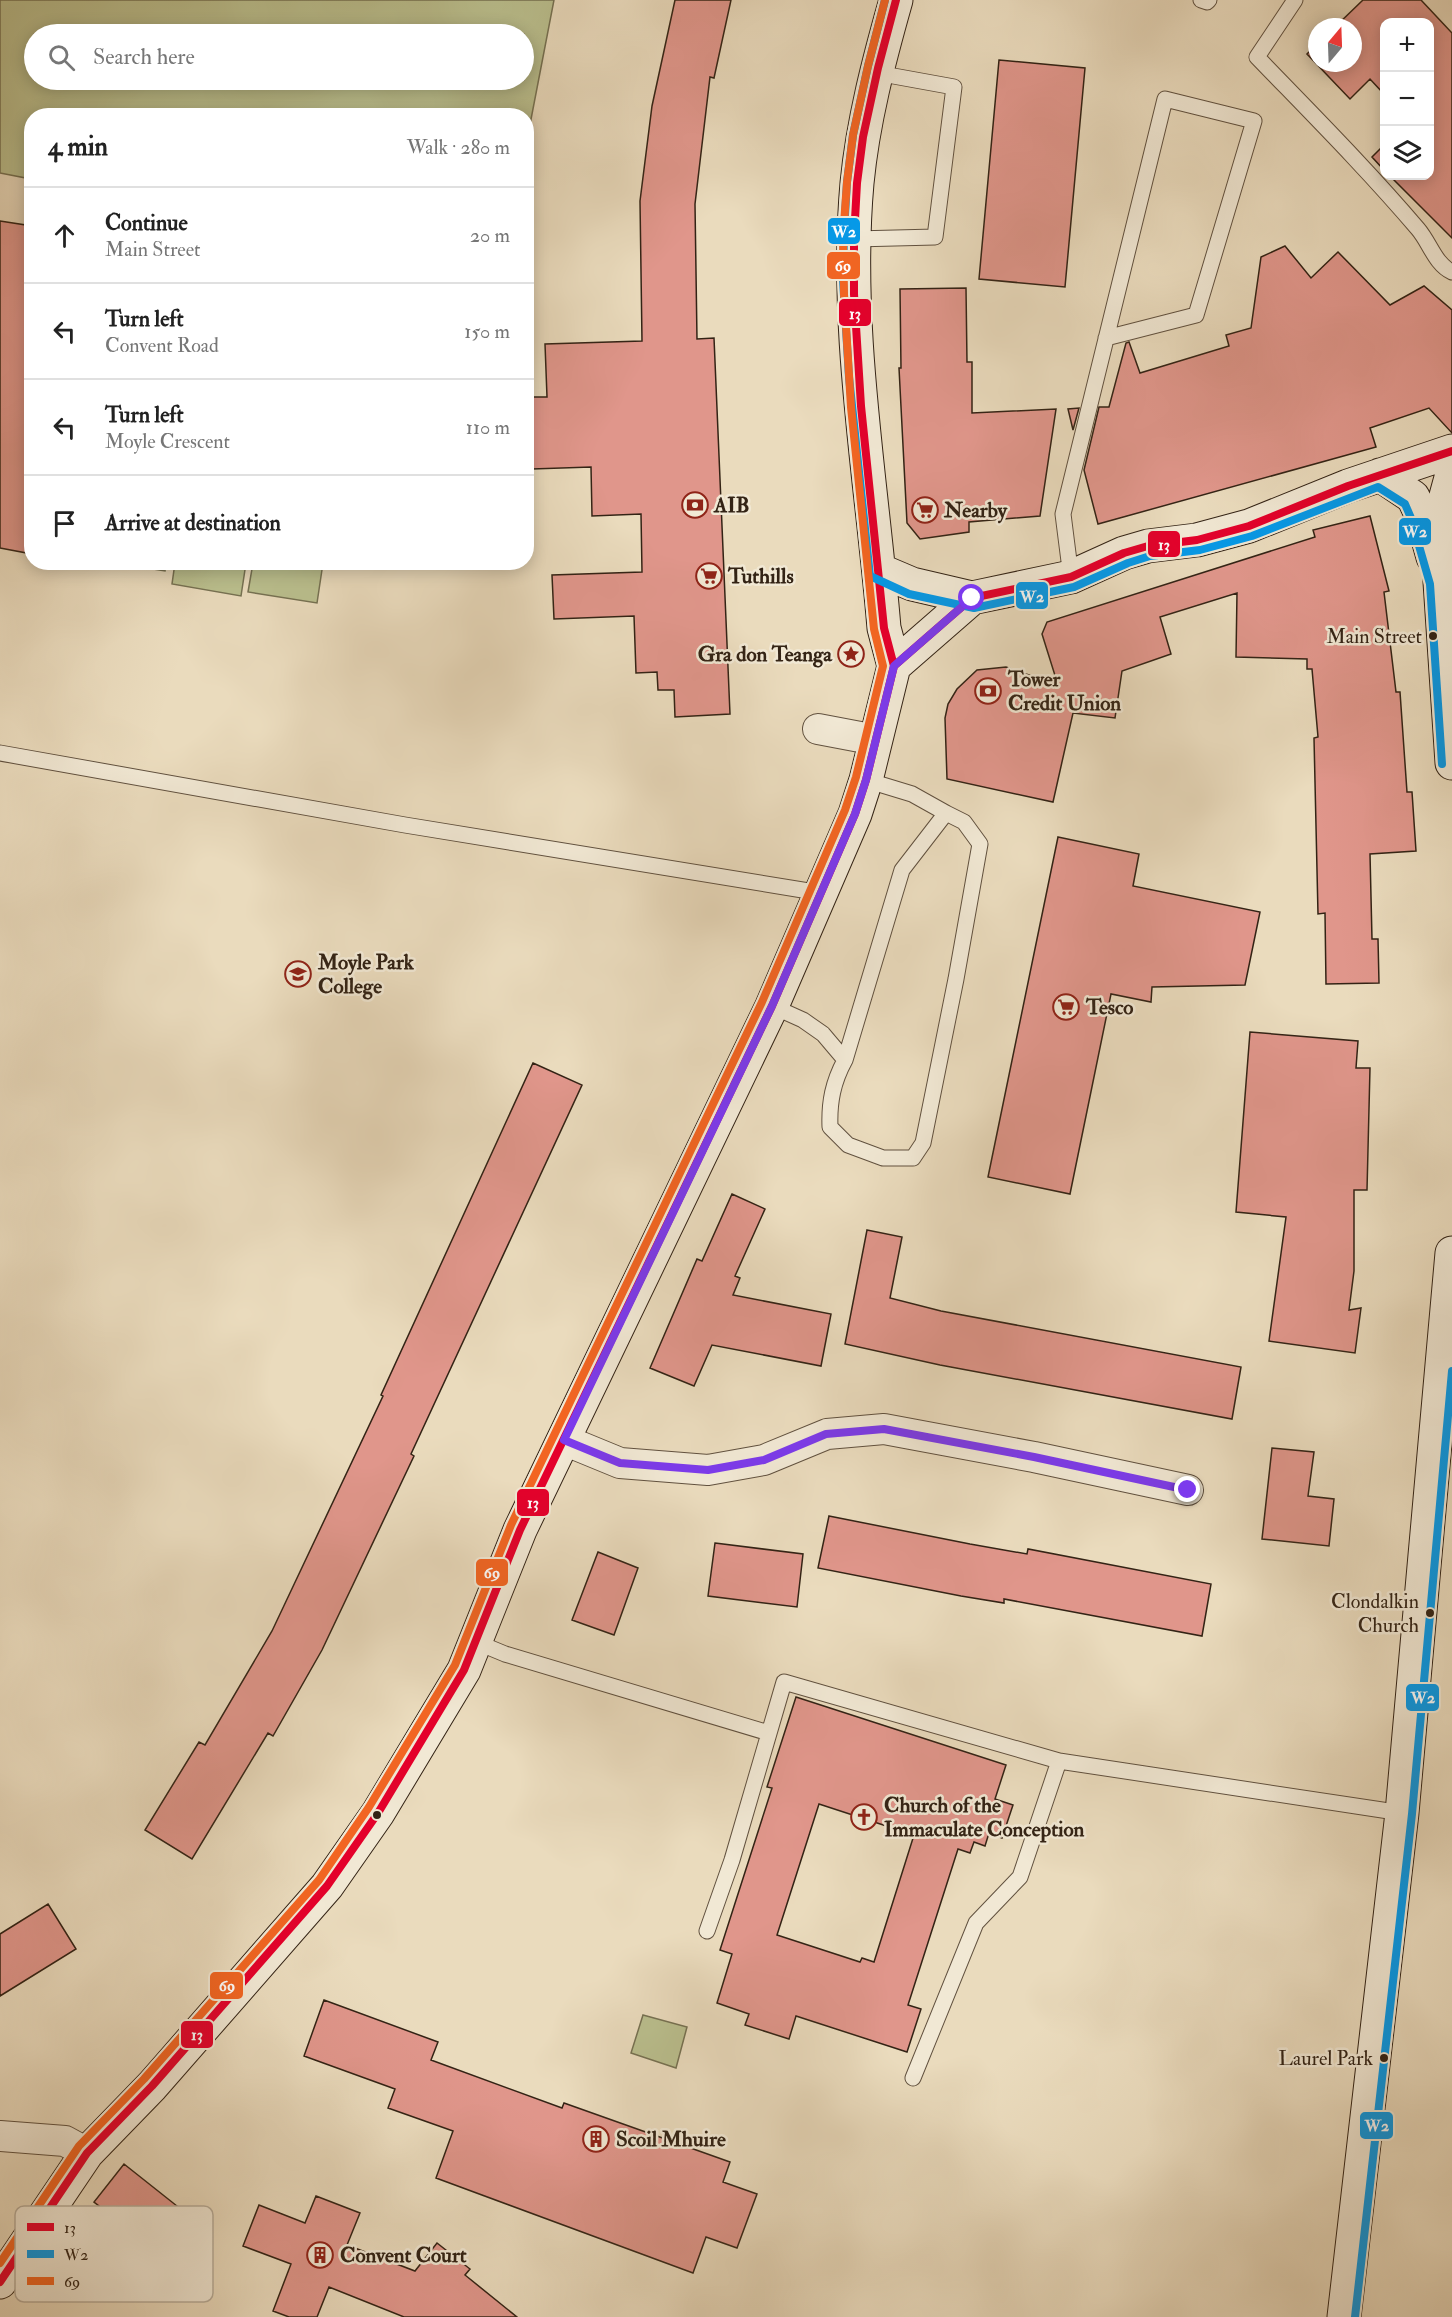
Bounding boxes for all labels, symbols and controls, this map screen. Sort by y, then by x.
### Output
north arrow [1308,18,1362,72]
map controls [1380,18,1434,180]
button: + [1380,18,1434,72]
search box [24,24,534,90]
icon: search [45,41,78,74]
text: Search here [93,43,195,71]
button: − [1380,72,1434,126]
button: layers [1380,126,1434,180]
text: 4 min [48,131,108,163]
text: Walk · 280 m [407,135,510,160]
text: Continue [105,209,188,237]
line badge: W2 [827,217,861,245]
icon: ahead [48,219,81,252]
text: W2 [831,222,856,242]
text: 20 m [470,223,510,248]
text: Main Street [105,237,201,262]
line badge: 69 [826,251,861,280]
text: 69 [835,256,851,276]
line badge: 13 [838,298,872,327]
text: 13 [849,304,861,324]
text: Turn left [105,305,184,333]
icon: left [48,315,81,348]
text: 150 m [464,319,510,344]
text: Convent Road [105,333,219,358]
text: Turn left [105,401,184,429]
icon: left [48,411,81,444]
text: 110 m [466,415,510,440]
text: Moyle Crescent [105,429,230,454]
bank icon: AIB [680,490,710,520]
place label: AIB [713,492,750,519]
supermarket icon: Nearby [910,495,940,525]
place label: Nearby [943,497,1008,524]
icon: arrive [48,507,81,540]
text: Arrive at destination [105,509,281,537]
line badge: W2 [1398,517,1432,546]
text: W2 [1402,522,1427,542]
line badge: 13 [1147,530,1181,558]
text: 13 [1158,535,1170,555]
supermarket icon: Tuthills [694,561,724,591]
place label: Tuthills [727,563,794,590]
line badge: W2 [1015,581,1049,610]
route start [958,584,984,610]
text: W2 [1019,587,1044,607]
place label: Main Street [1327,624,1423,649]
marker: Main Street [1427,630,1439,642]
place icon: Gra don Teanga [836,639,866,669]
place label: Gra don Teanga [698,641,833,668]
place label: Tower Credit Union [1007,666,1121,717]
bank icon: Tower Credit Union [973,676,1003,706]
place label: Moyle Park College [317,949,415,1000]
school or university icon: Moyle Park College [283,959,313,989]
supermarket icon: Tesco [1051,992,1081,1022]
place label: Tesco [1085,994,1133,1021]
route end [1174,1476,1200,1502]
line badge: 13 [516,1488,550,1517]
text: 13 [527,1493,539,1513]
line badge: 69 [475,1558,509,1587]
text: 69 [484,1563,500,1583]
place label: Clondalkin Church [1331,1589,1420,1638]
marker: Clondalkin Church [1424,1607,1436,1619]
line badge: W2 [1405,1683,1440,1712]
text: W2 [1410,1688,1435,1708]
place label: Church of the Immaculate Conception [884,1792,1085,1843]
church icon: Church of the Immaculate Conception [849,1802,879,1832]
unlabelled marker [371,1809,383,1821]
line badge: 69 [209,1971,244,2000]
text: 69 [219,1976,235,1996]
line badge: 13 [180,2020,214,2049]
text: 13 [191,2025,203,2045]
place label: Laurel Park [1278,2046,1373,2071]
marker: Laurel Park [1378,2052,1390,2064]
line badge: W2 [1359,2111,1394,2140]
text: W2 [1364,2116,1389,2136]
building icon: Scoil Mhuire [581,2124,611,2154]
place label: Scoil Mhuire [616,2126,726,2153]
legend [15,2206,213,2302]
text: 13 [64,2218,76,2238]
building icon: Convent Court [305,2240,335,2270]
place label: Convent Court [340,2242,467,2269]
text: W2 [63,2245,88,2265]
text: 69 [64,2272,80,2292]

